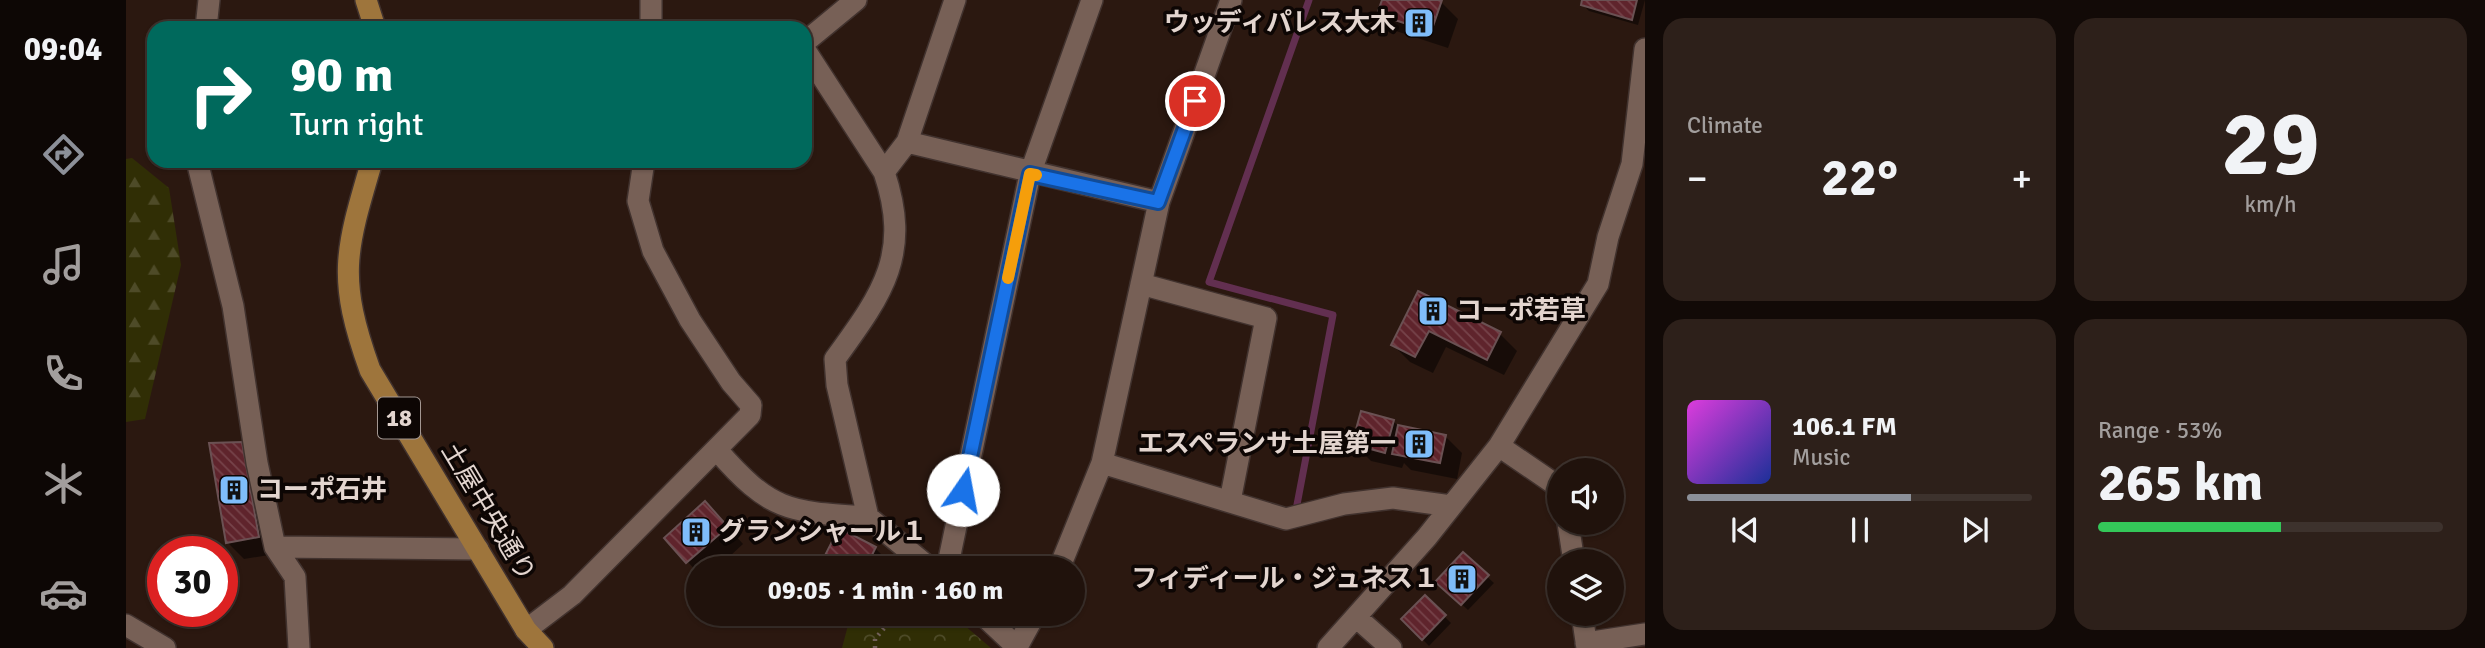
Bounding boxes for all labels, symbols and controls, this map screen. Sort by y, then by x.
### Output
building icon: ウッディパレス大木 [1402,6,1436,40]
place label: ウッディパレス大木 [1164,7,1396,39]
text: 09:04 [24,30,102,69]
text: 90 m [290,45,393,105]
icon: right [175,49,266,140]
pin [1165,71,1225,131]
icon: arrive [1176,82,1214,120]
text: 29 [2221,88,2320,201]
text: Turn right [290,105,423,144]
text: Climate [1687,111,1763,140]
icon: directions [39,130,88,179]
text: 22° [1821,146,1898,210]
text: − [1687,155,1708,202]
text: + [2011,155,2032,202]
text: km/h [2244,190,2297,219]
icon: music [39,240,88,289]
building icon: コーポ若草 [1416,294,1450,328]
place label: コーポ若草 [1456,295,1586,327]
icon: phone [39,349,88,398]
road number: 18 [378,398,420,438]
text: 106.1 FM [1792,411,1897,443]
text: Range · 53% [2098,416,2222,445]
building icon: エスペランサ土屋第一 [1402,427,1436,461]
place label: エスペランサ土屋第一 [1138,428,1396,460]
street label: 土屋中央通り [434,437,542,587]
text: Music [1792,443,1850,472]
text: 265 km [2098,451,2263,515]
position arrow [926,453,1000,527]
map controls [1547,458,1624,626]
button: sound [1547,458,1624,535]
icon: climate [39,459,88,508]
building icon: コーポ石井 [217,473,251,507]
place label: コーポ石井 [257,474,387,506]
icon: previous [1726,511,1764,549]
icon: pause [1841,511,1879,549]
icon: next [1956,511,1994,549]
building icon: グランシャール１ [679,515,713,549]
place label: グランシャール１ [719,516,927,548]
speed limit sign: 30 [147,536,238,627]
button: layers [1547,549,1624,626]
building icon: フィディール・ジュネス１ [1445,562,1479,596]
place label: フィディール・ジュネス１ [1131,563,1439,595]
icon: car [39,569,88,618]
text: 09:05 · 1 min · 160 m [768,575,1003,607]

